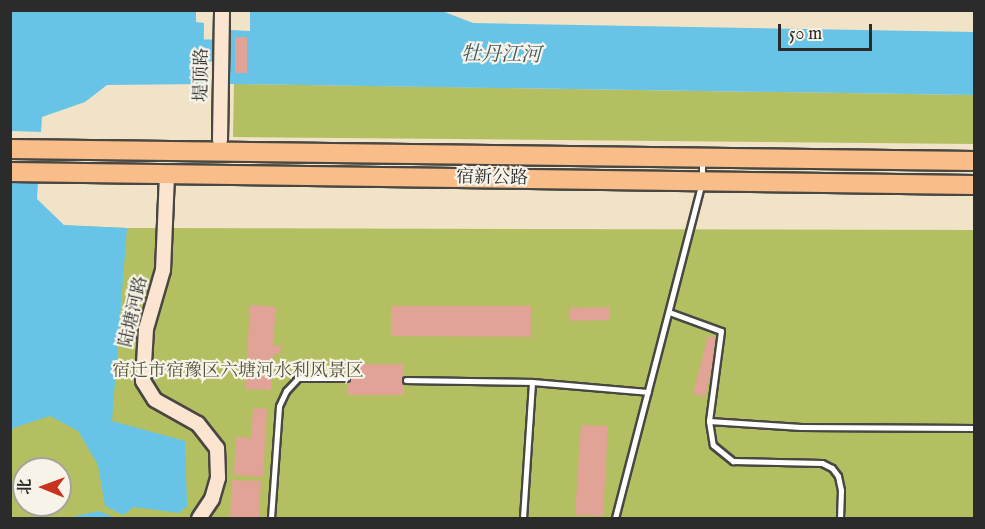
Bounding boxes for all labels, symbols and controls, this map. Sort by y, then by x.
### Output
scale bar [781,12,876,50]
text: 50 m [789,23,822,46]
water label: 牡丹江河 [461,42,541,68]
street label: 堤顶路 [192,48,214,102]
street label: 宿新公路 [456,168,528,190]
street label: 陆塘河路 [116,274,154,350]
park label: 宿迁市宿豫区六塘河水利风景区 [112,361,364,383]
north arrow [12,457,72,517]
text: 北 [16,479,36,495]

